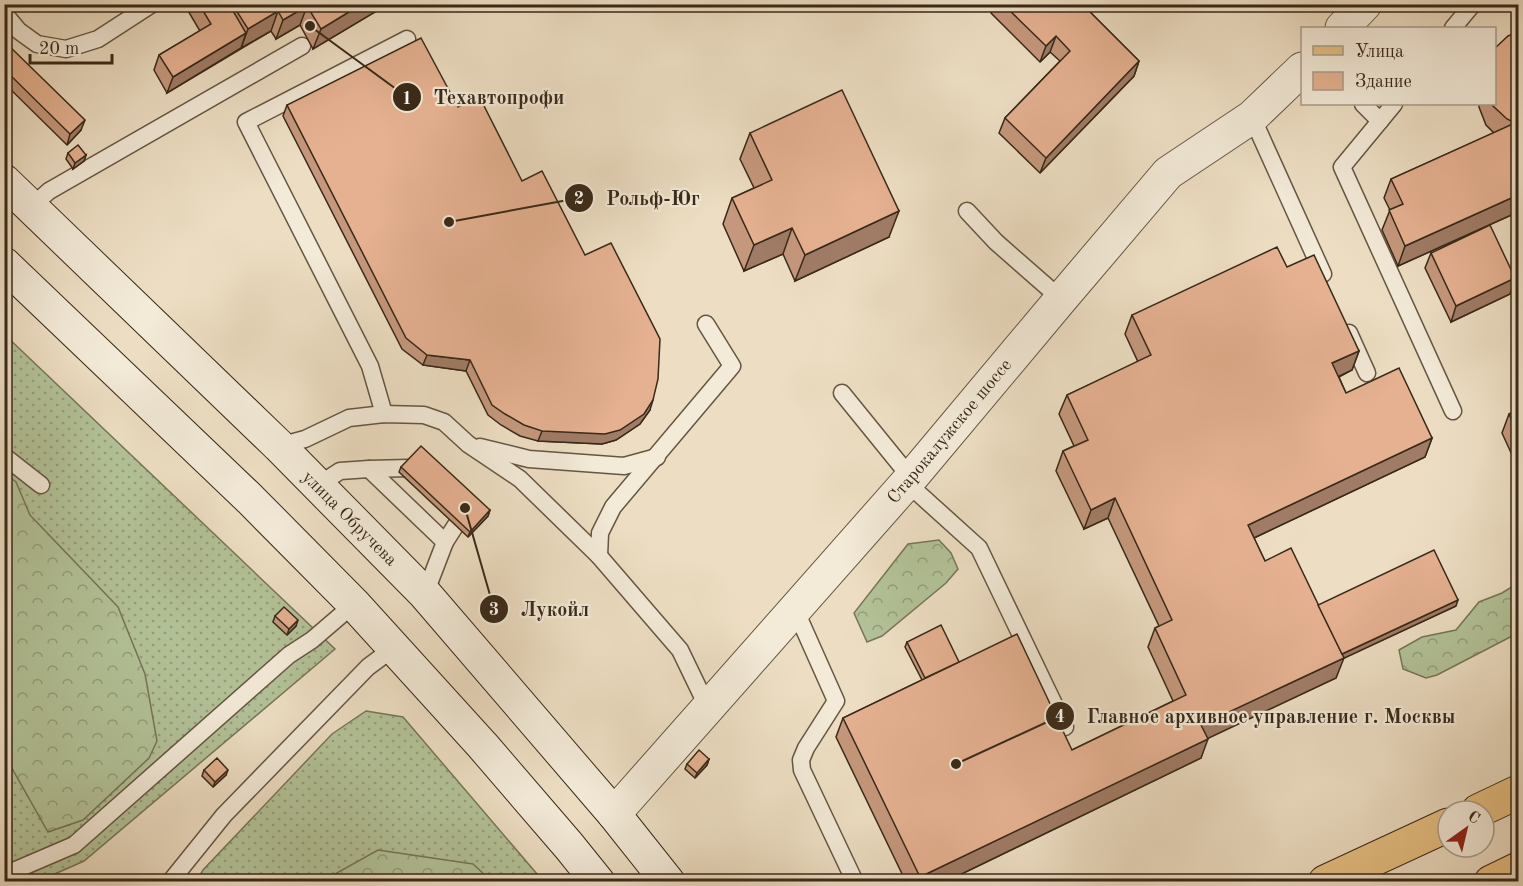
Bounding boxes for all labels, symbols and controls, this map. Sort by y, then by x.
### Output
scale bar [30,27,112,65]
legend [1301,27,1496,105]
text: 20 m [39,40,79,58]
text: Улица [1355,43,1404,61]
text: Здание [1355,73,1412,91]
callout: Техавтопрофи [392,78,577,116]
text: Техавтопрофи [434,89,565,109]
text: 1 [402,90,412,108]
callout: Рольф-Юг [564,179,712,217]
text: 2 [574,190,584,208]
text: Рольф-Юг [606,190,700,210]
street label: Старокалужское шоссе [884,356,1015,507]
street label: улица Обручева [298,468,400,570]
callout: Лукойл [479,590,602,628]
text: 3 [489,601,499,619]
text: Лукойл [521,601,589,621]
callout: Главное архивное управление г. Москвы [1045,697,1468,735]
text: 4 [1055,708,1065,726]
text: Главное архивное управление г. Москвы [1087,708,1455,728]
north arrow [1436,799,1496,859]
text: С [1464,809,1482,828]

